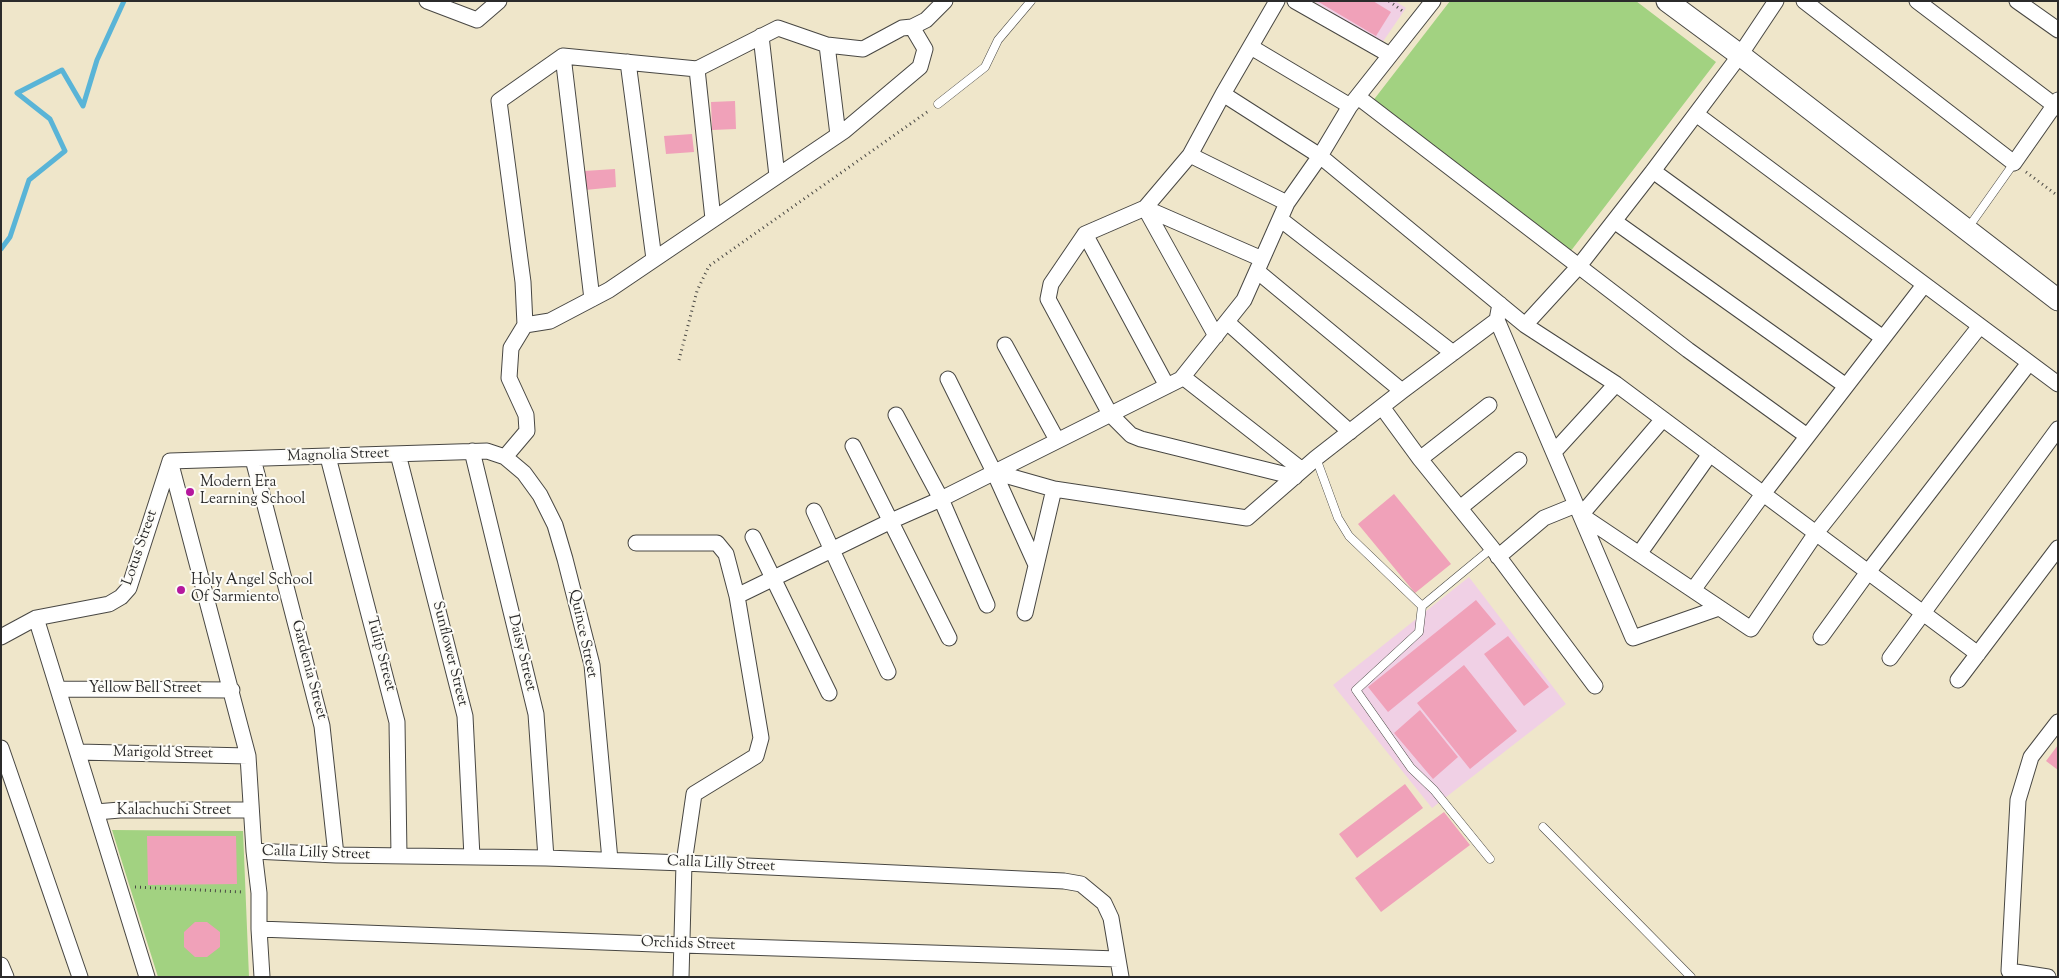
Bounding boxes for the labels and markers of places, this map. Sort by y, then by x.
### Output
place label: Modern Era Learning School [200,474,306,509]
marker: Modern Era Learning School [184,486,196,498]
place label: Holy Angel School Of Sarmiento [191,572,313,607]
marker: Holy Angel School Of Sarmiento [175,584,187,596]

